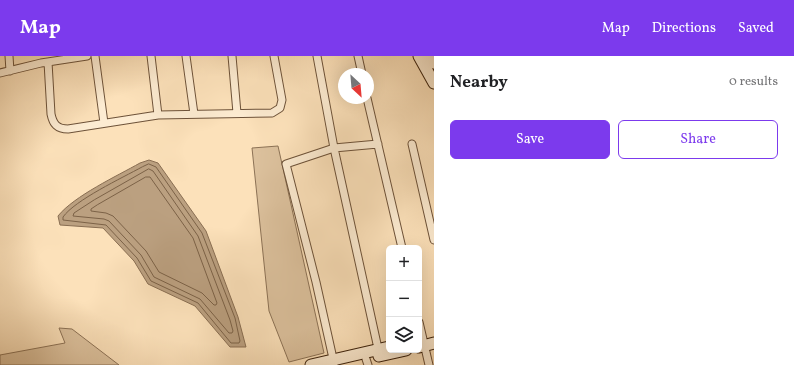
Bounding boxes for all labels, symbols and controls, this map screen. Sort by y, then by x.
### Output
text: Map [20,15,61,41]
text: Map [602,19,630,38]
text: Directions [652,19,716,38]
text: Saved [738,19,774,38]
north arrow [338,68,374,104]
text: Nearby [450,71,508,94]
text: 0 results [729,73,778,91]
button: Save [450,120,610,159]
button: Share [618,120,778,159]
map controls [386,245,422,353]
button: + [386,245,422,281]
button: − [386,281,422,317]
button: layers [386,317,422,353]

